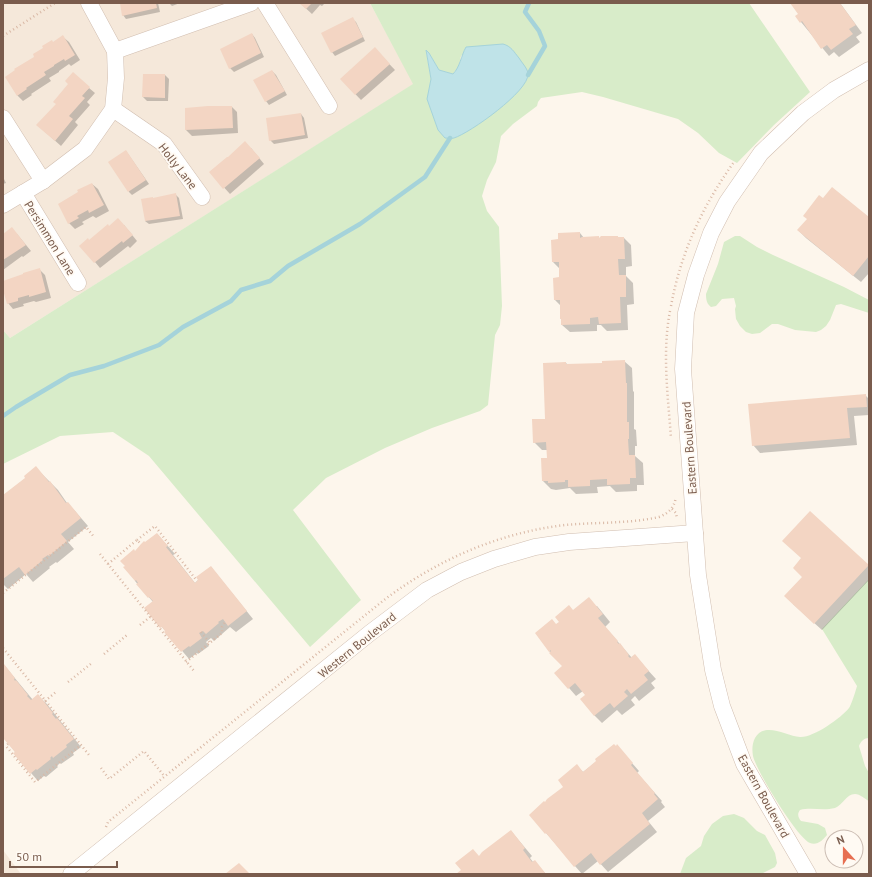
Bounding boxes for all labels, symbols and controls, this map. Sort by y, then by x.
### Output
street label: Holly Lane [155,140,201,192]
street label: Persimmon Lane [21,198,79,278]
street label: Eastern Boulevard [678,401,700,495]
street label: Western Boulevard [315,609,399,681]
street label: Eastern Boulevard [735,752,793,840]
north arrow [824,829,864,869]
text: N [835,832,846,847]
scale bar [10,843,117,869]
text: 50 m [16,849,42,864]

